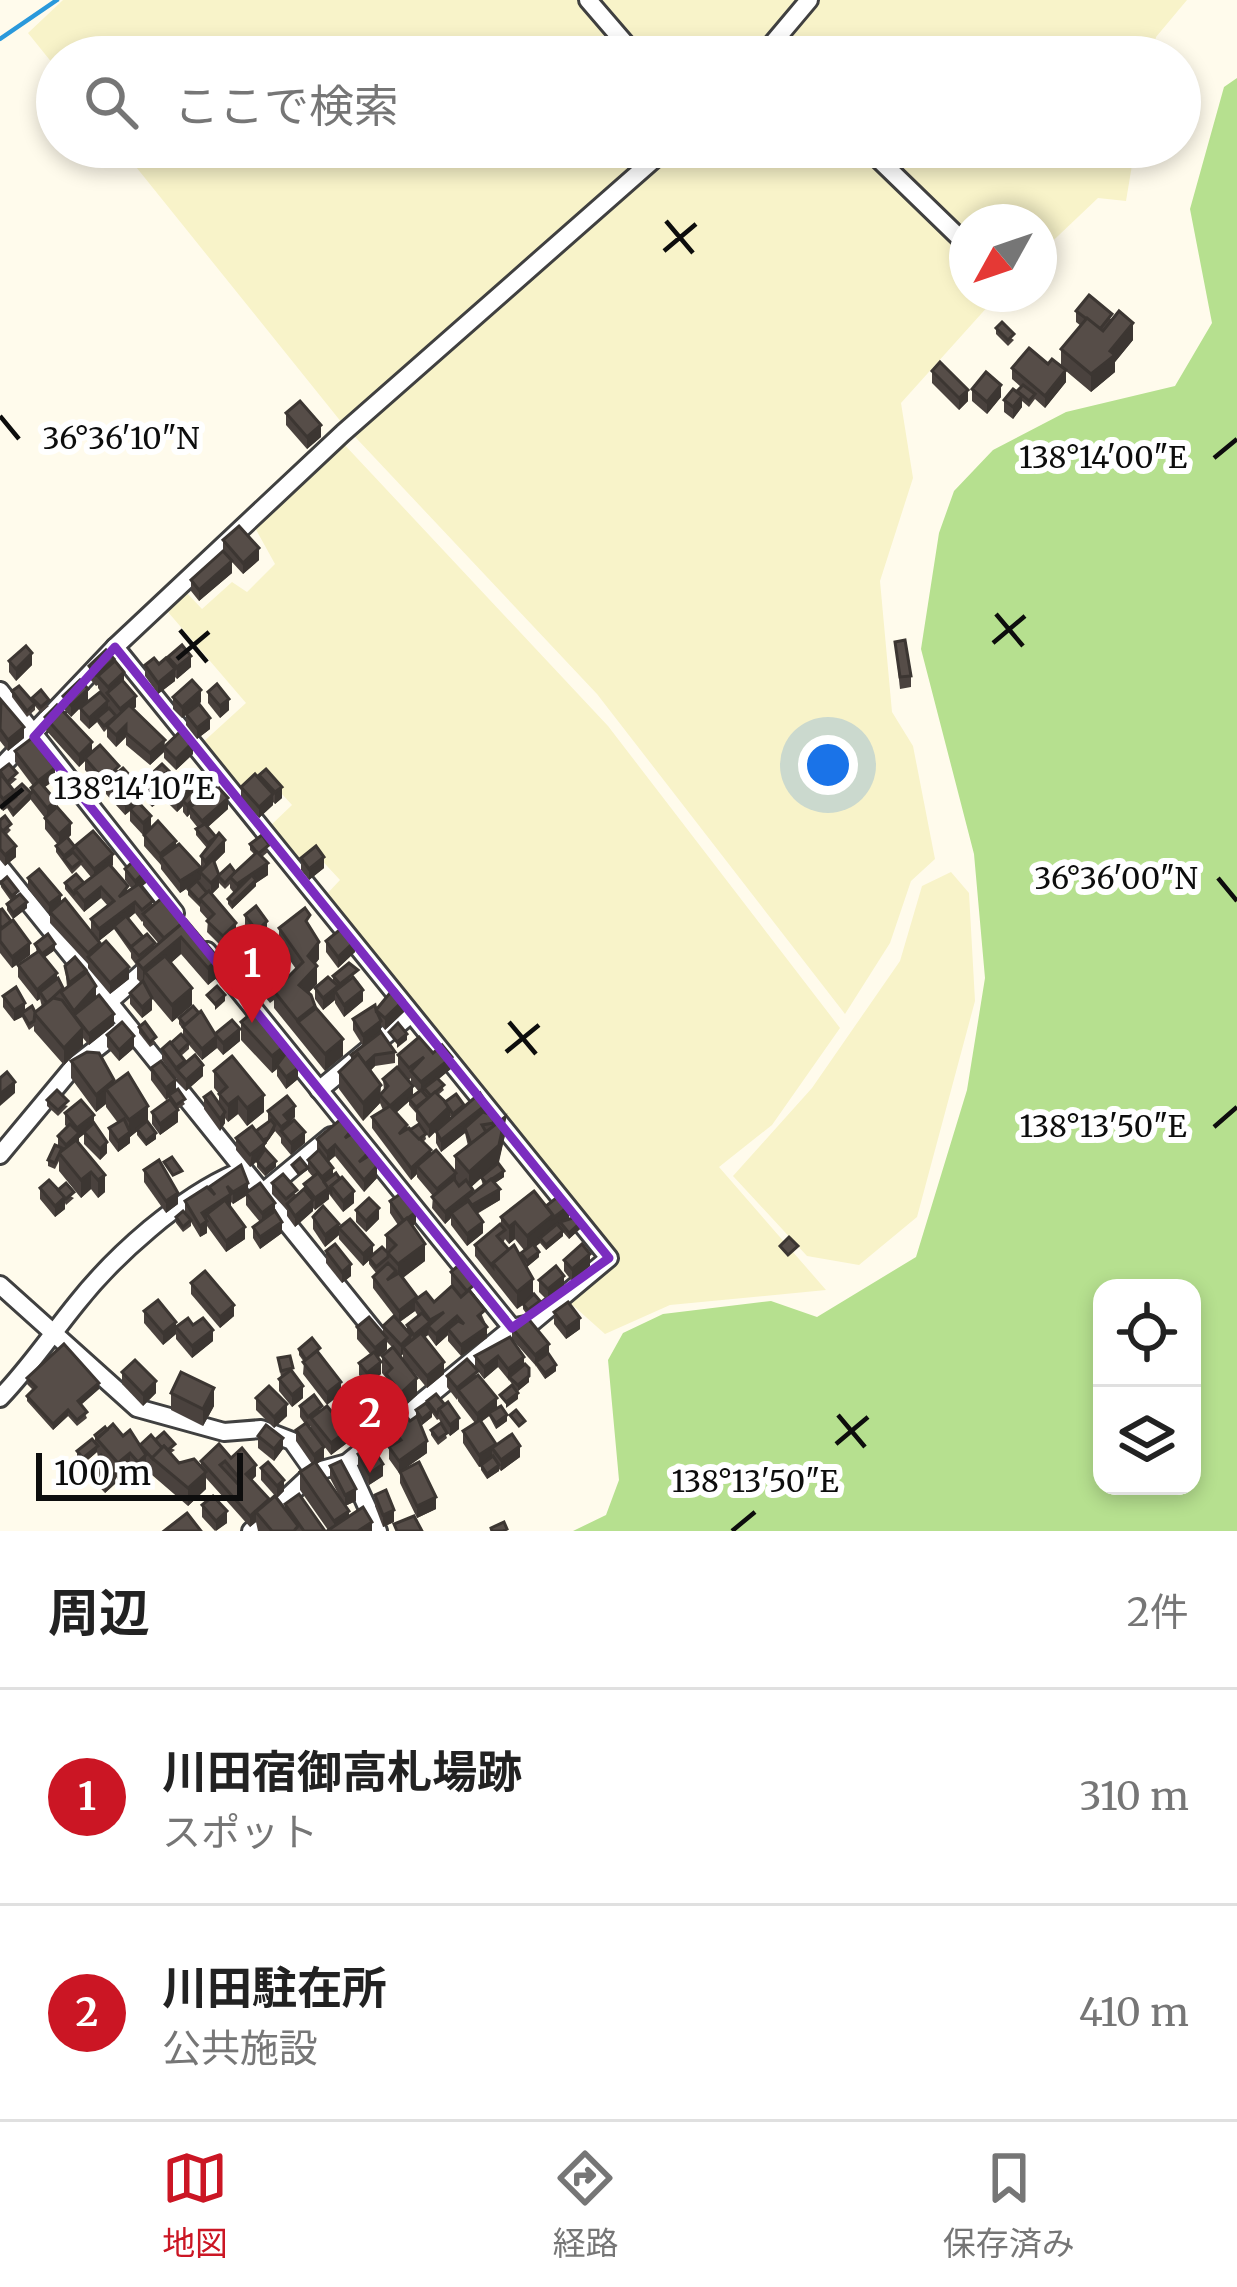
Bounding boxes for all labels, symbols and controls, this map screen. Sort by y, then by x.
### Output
search box [36,36,1201,168]
icon: search [78,69,144,135]
text: ここで検索 [174,78,399,134]
north arrow [949,204,1057,312]
text: 36°36'10"N [43,419,199,457]
text: 138°14'00"E [1019,438,1187,476]
your location [798,735,858,795]
text: 138°14'10"E [53,769,215,807]
text: 36°36'00"N [1034,859,1198,897]
pin: 1 [213,924,291,1023]
text: 138°13'50"E [1019,1107,1187,1145]
map controls [1093,1279,1201,1495]
button: locate [1093,1279,1201,1387]
pin: 2 [331,1374,409,1473]
button: layers [1093,1387,1201,1495]
scale bar [36,1447,243,1500]
text: 100 m [54,1453,151,1494]
text: 138°13'50"E [671,1462,839,1500]
text: 周辺 [48,1581,150,1645]
text: 2件 [1127,1588,1189,1637]
text: 川田宿御高札場跡 [162,1744,522,1800]
text: 1 [78,1772,96,1821]
text: 310 m [1079,1772,1189,1821]
text: スポット [162,1808,318,1857]
text: 川田駐在所 [162,1960,387,2016]
text: 2 [76,1988,98,2037]
text: 410 m [1079,1988,1189,2037]
text: 公共施設 [162,2024,318,2073]
tab: 地図 [162,2145,228,2265]
tab: 経路 [552,2145,618,2265]
tab: 保存済み [943,2145,1075,2265]

